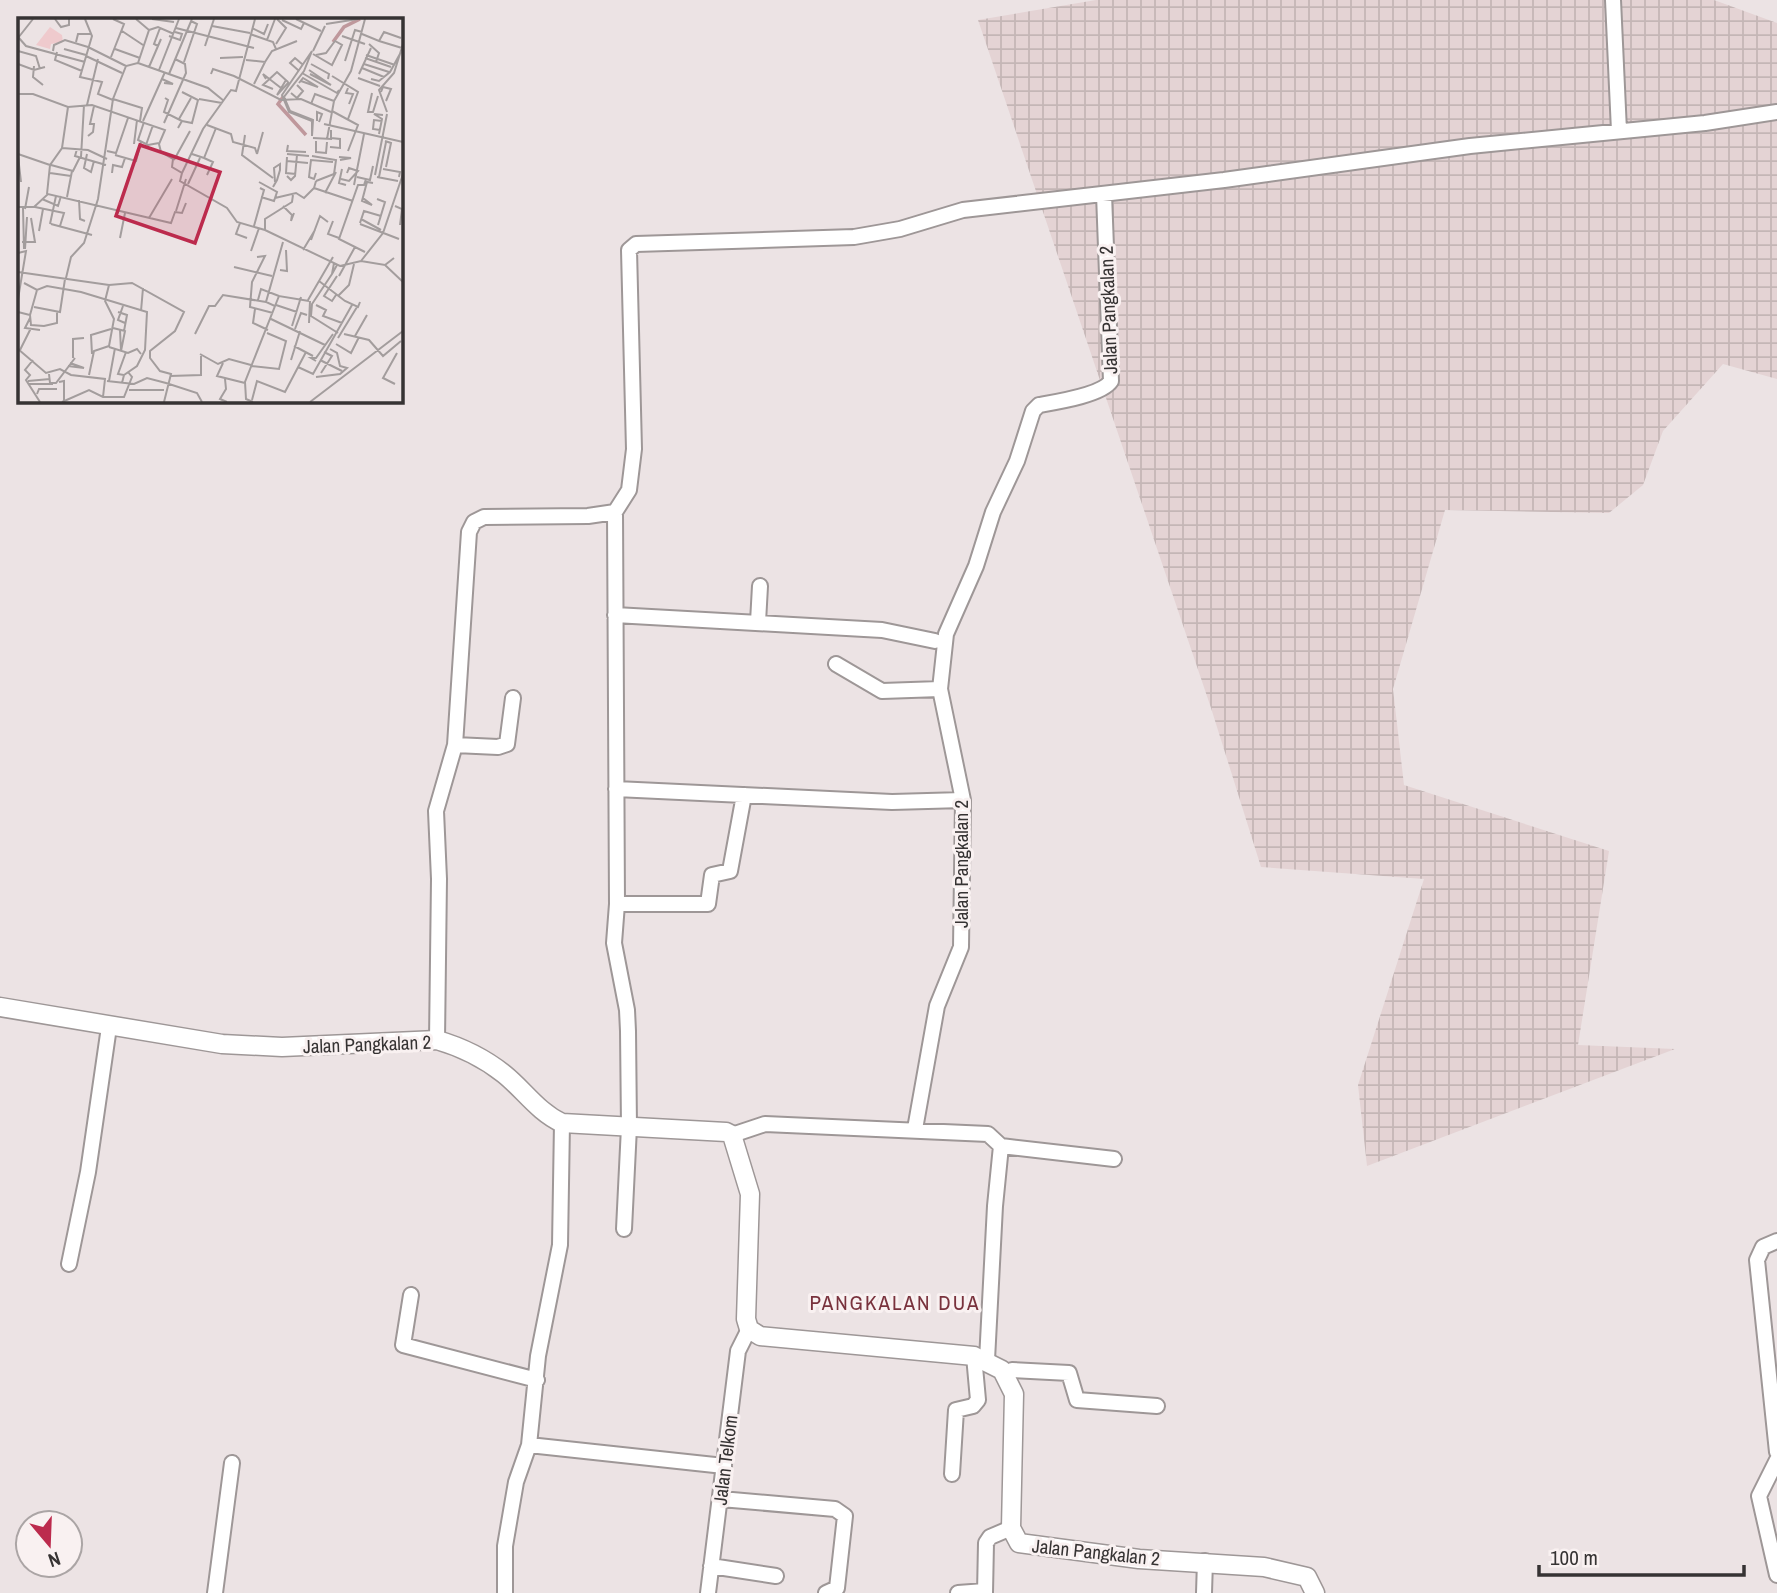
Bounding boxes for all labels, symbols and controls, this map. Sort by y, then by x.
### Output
inset map [18,18,402,402]
street label: Jalan Pangkalan 2 [1093,245,1123,375]
street label: Jalan Pangkalan 2 [948,800,974,928]
street label: Jalan Pangkalan 2 [302,1029,432,1059]
district label: PANGKALAN DUA [809,1288,981,1317]
street label: Jalan Telkom [707,1413,743,1507]
north arrow [14,1509,84,1579]
street label: Jalan Pangkalan 2 [1031,1532,1161,1572]
scale bar [1539,1534,1744,1578]
text: 100 m [1550,1543,1598,1572]
text: N [45,1546,64,1574]

